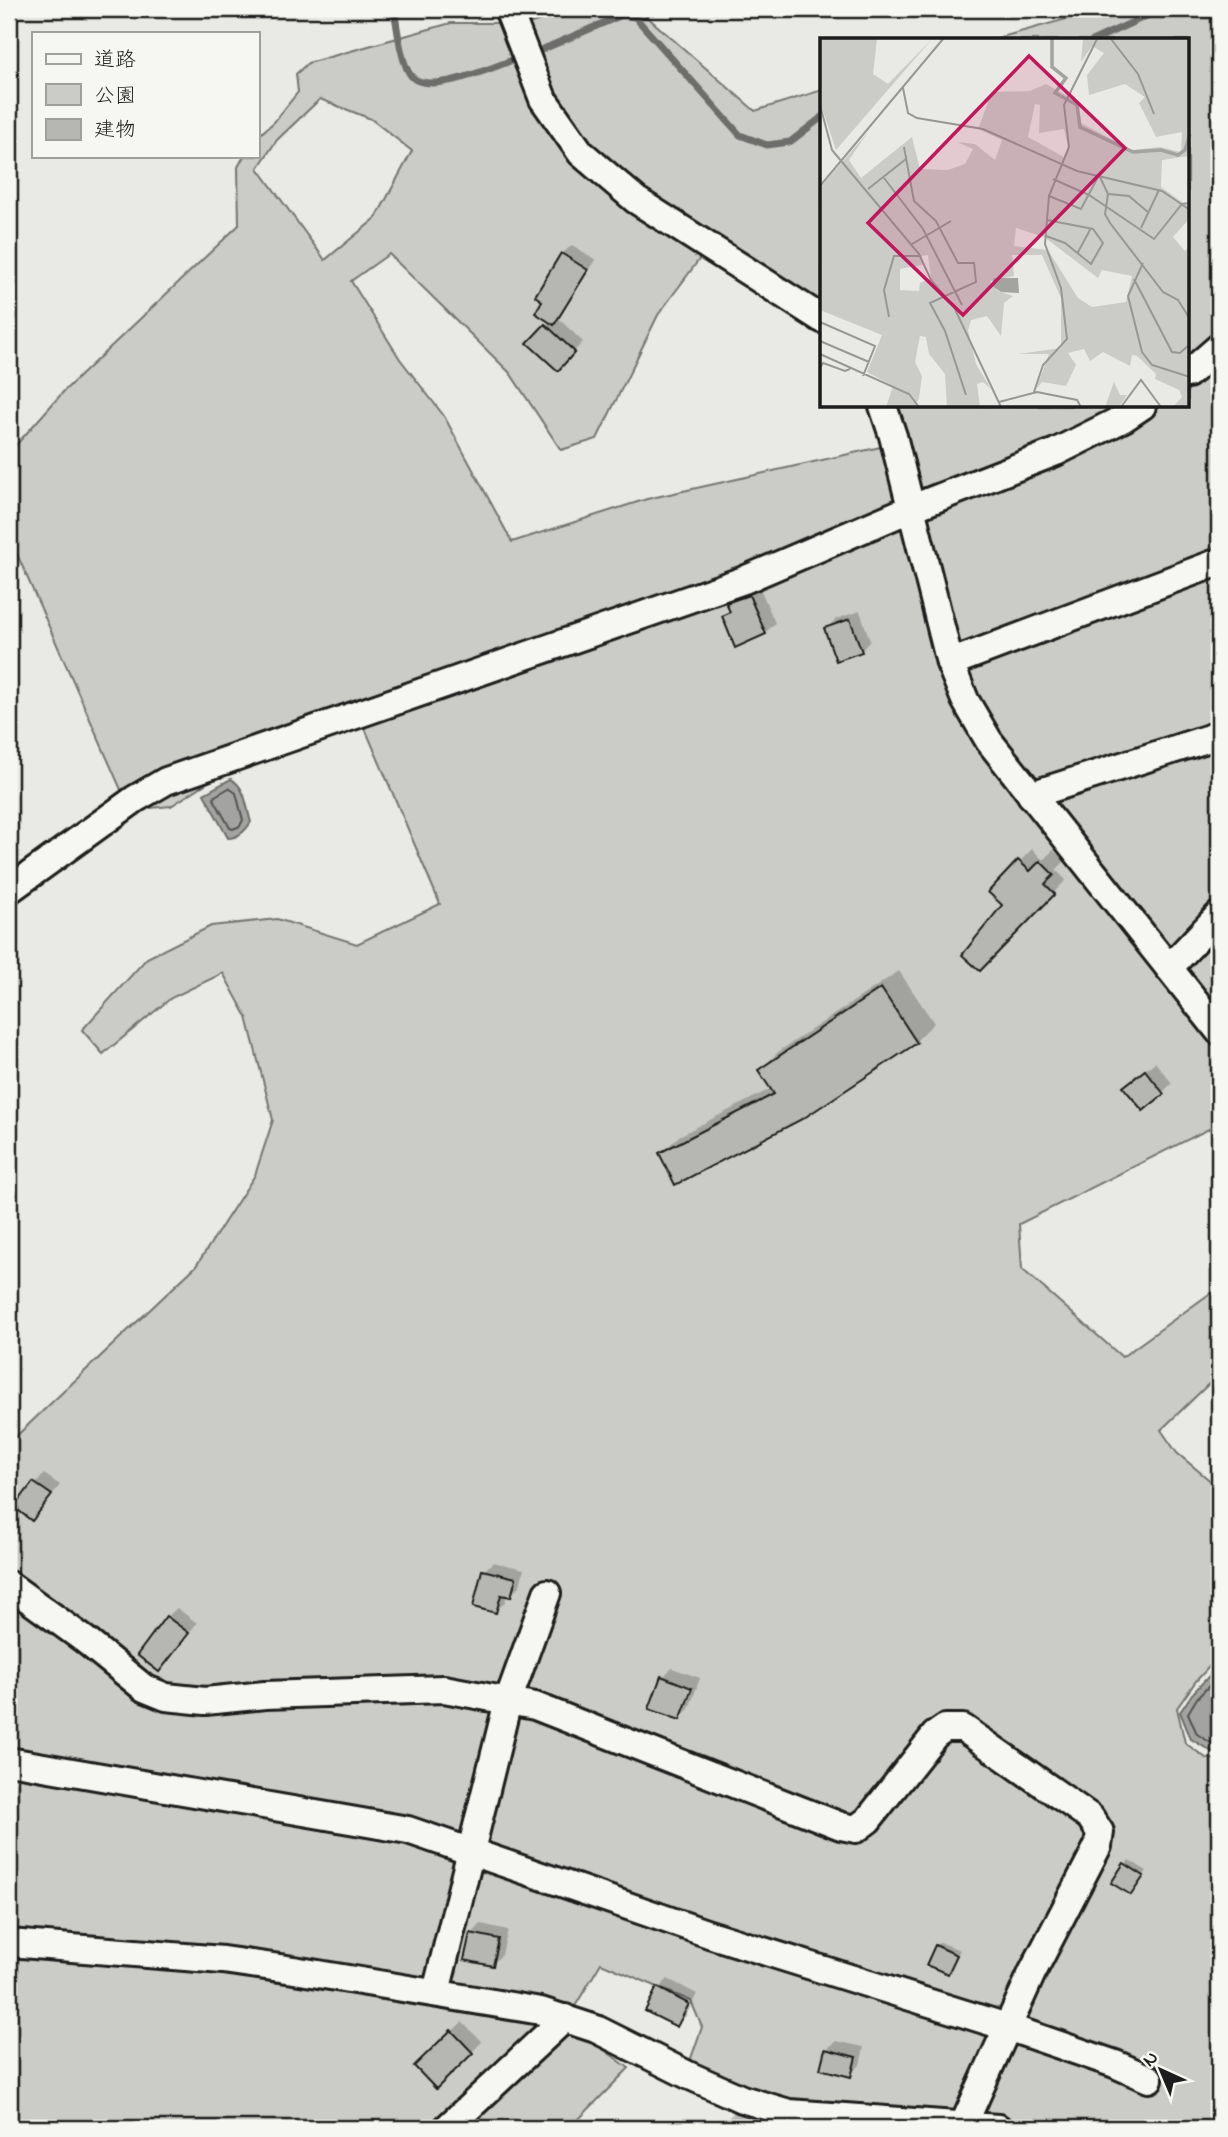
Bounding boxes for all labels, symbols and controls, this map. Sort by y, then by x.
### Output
legend [32,32,259,158]
inset map [820,38,1190,408]
text: 道路 [94,46,136,76]
text: 公園 [94,82,136,112]
text: 建物 [94,116,136,146]
north arrow [1126,2036,1196,2106]
text: N [1137,2045,1165,2074]

